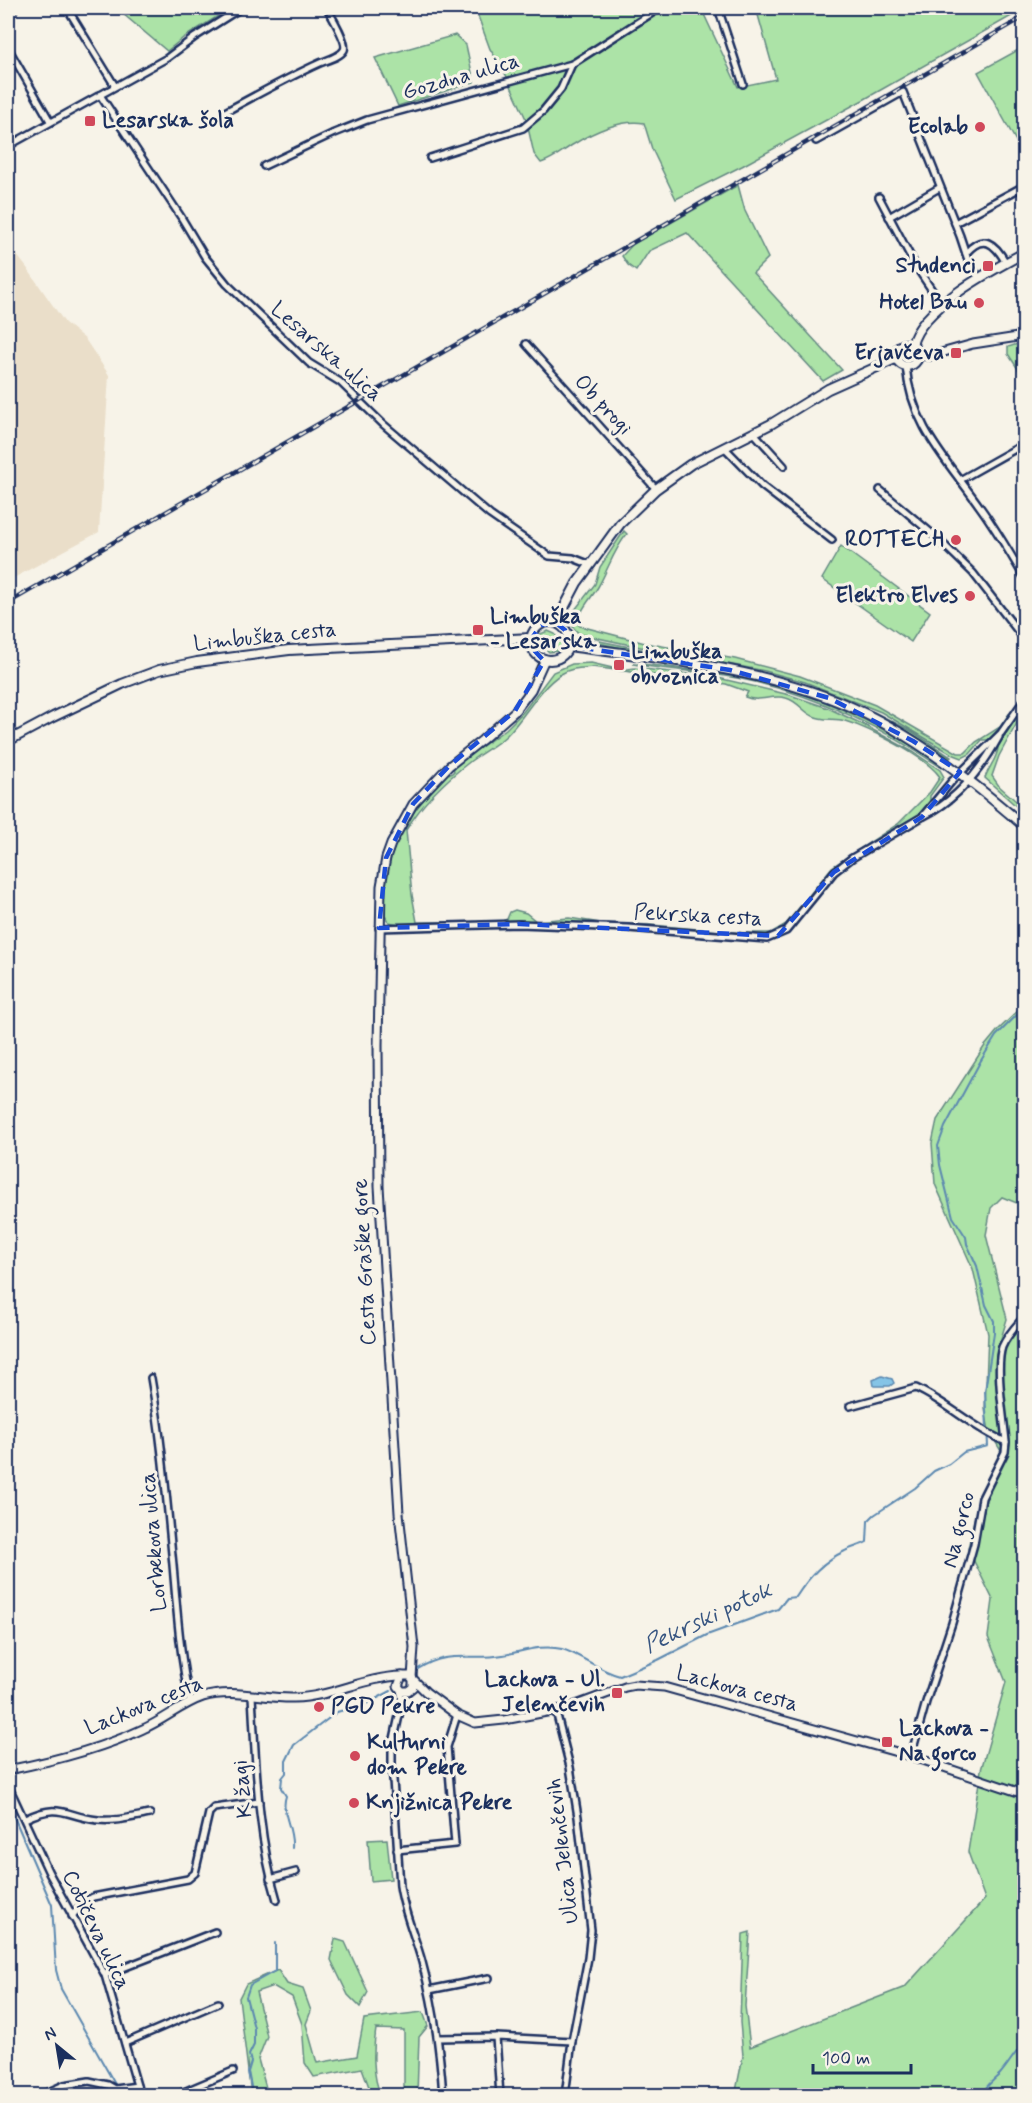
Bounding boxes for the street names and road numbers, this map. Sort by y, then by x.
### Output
street label: Gozdna ulica [399,47,523,107]
street label: Lesarska ulica [264,296,388,408]
street label: Ob progi [567,369,638,442]
street label: Limbuška cesta [192,616,338,658]
street label: Pekrska cesta [633,899,763,933]
street label: Cesta Graške gore [347,1177,386,1346]
street label: Lorbekova ulica [134,1471,174,1613]
street label: Na gorco [936,1489,985,1572]
street label: Lackova cesta [673,1659,801,1719]
street label: Lackova cesta [81,1670,207,1742]
street label: K žagi [227,1759,260,1819]
street label: Ulica Jelenčevih [540,1777,586,1925]
street label: Cotičeva ulica [55,1866,137,1994]

